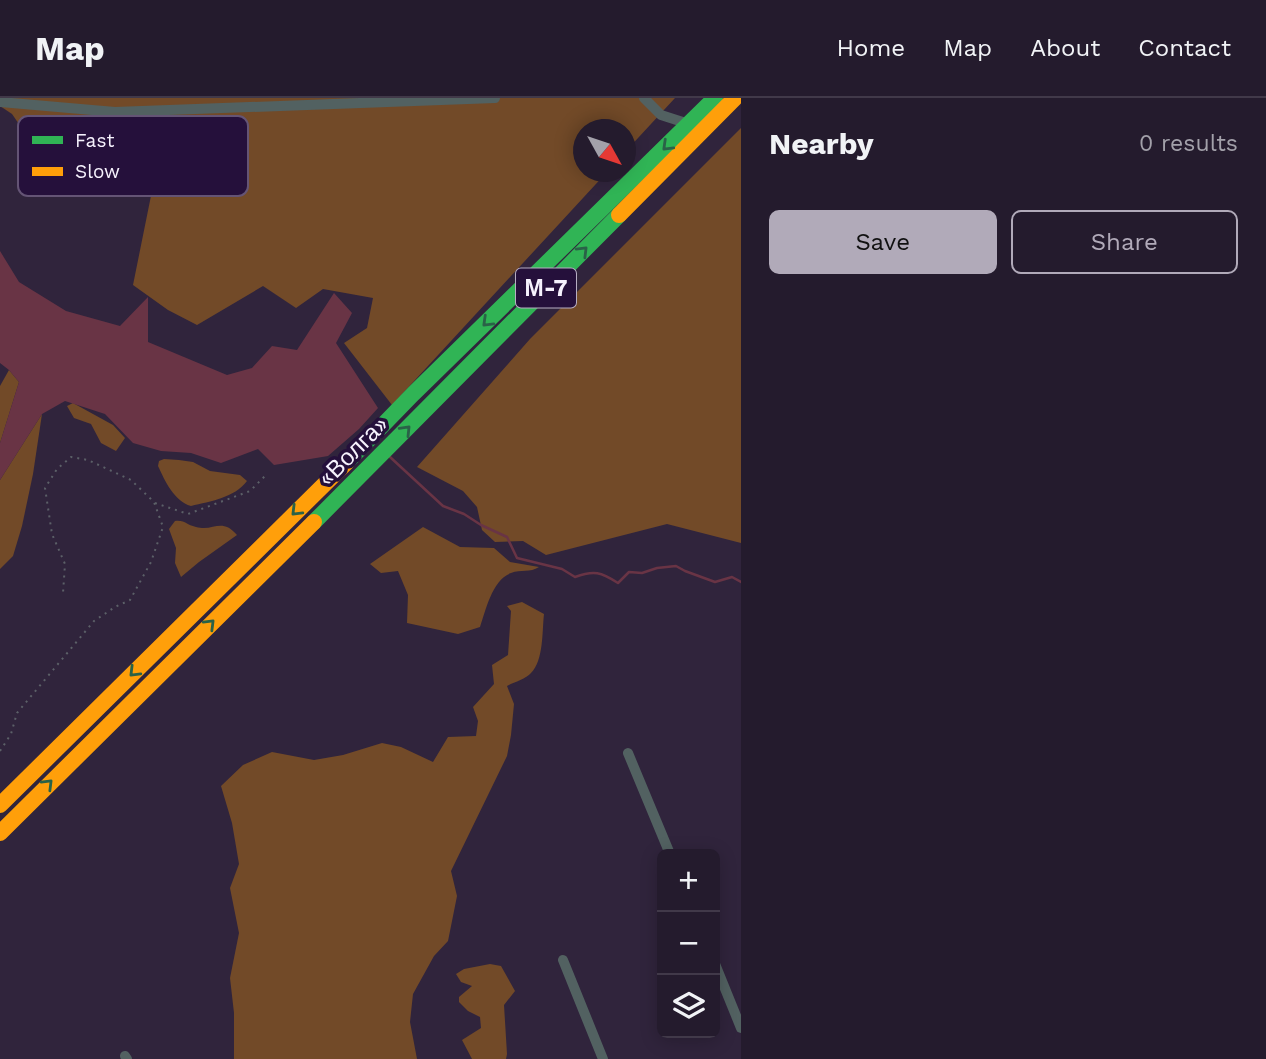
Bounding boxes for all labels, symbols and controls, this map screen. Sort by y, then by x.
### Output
text: Map [35,29,105,68]
text: Home [837,34,905,62]
text: Map [943,34,992,62]
text: About [1030,34,1100,62]
text: Contact [1138,34,1231,62]
legend [18,116,248,196]
north arrow [573,119,636,182]
text: Nearby [769,126,874,161]
text: Fast [75,129,114,152]
text: 0 results [1139,130,1238,157]
one-way arrow [663,138,675,150]
text: Slow [75,160,120,183]
button: Save [769,210,997,274]
button: Share [1011,210,1238,274]
one-way arrow [575,246,588,259]
road number: М-7 [516,268,576,308]
one-way arrow [482,314,495,327]
street label: «Волга» [312,410,394,492]
one-way arrow [398,426,411,439]
one-way arrow [291,503,304,516]
one-way arrow [201,619,214,632]
one-way arrow [130,663,143,676]
one-way arrow [40,780,53,793]
map controls [657,849,720,1038]
button: + [657,849,720,912]
button: − [657,912,720,975]
button: layers [657,975,720,1038]

